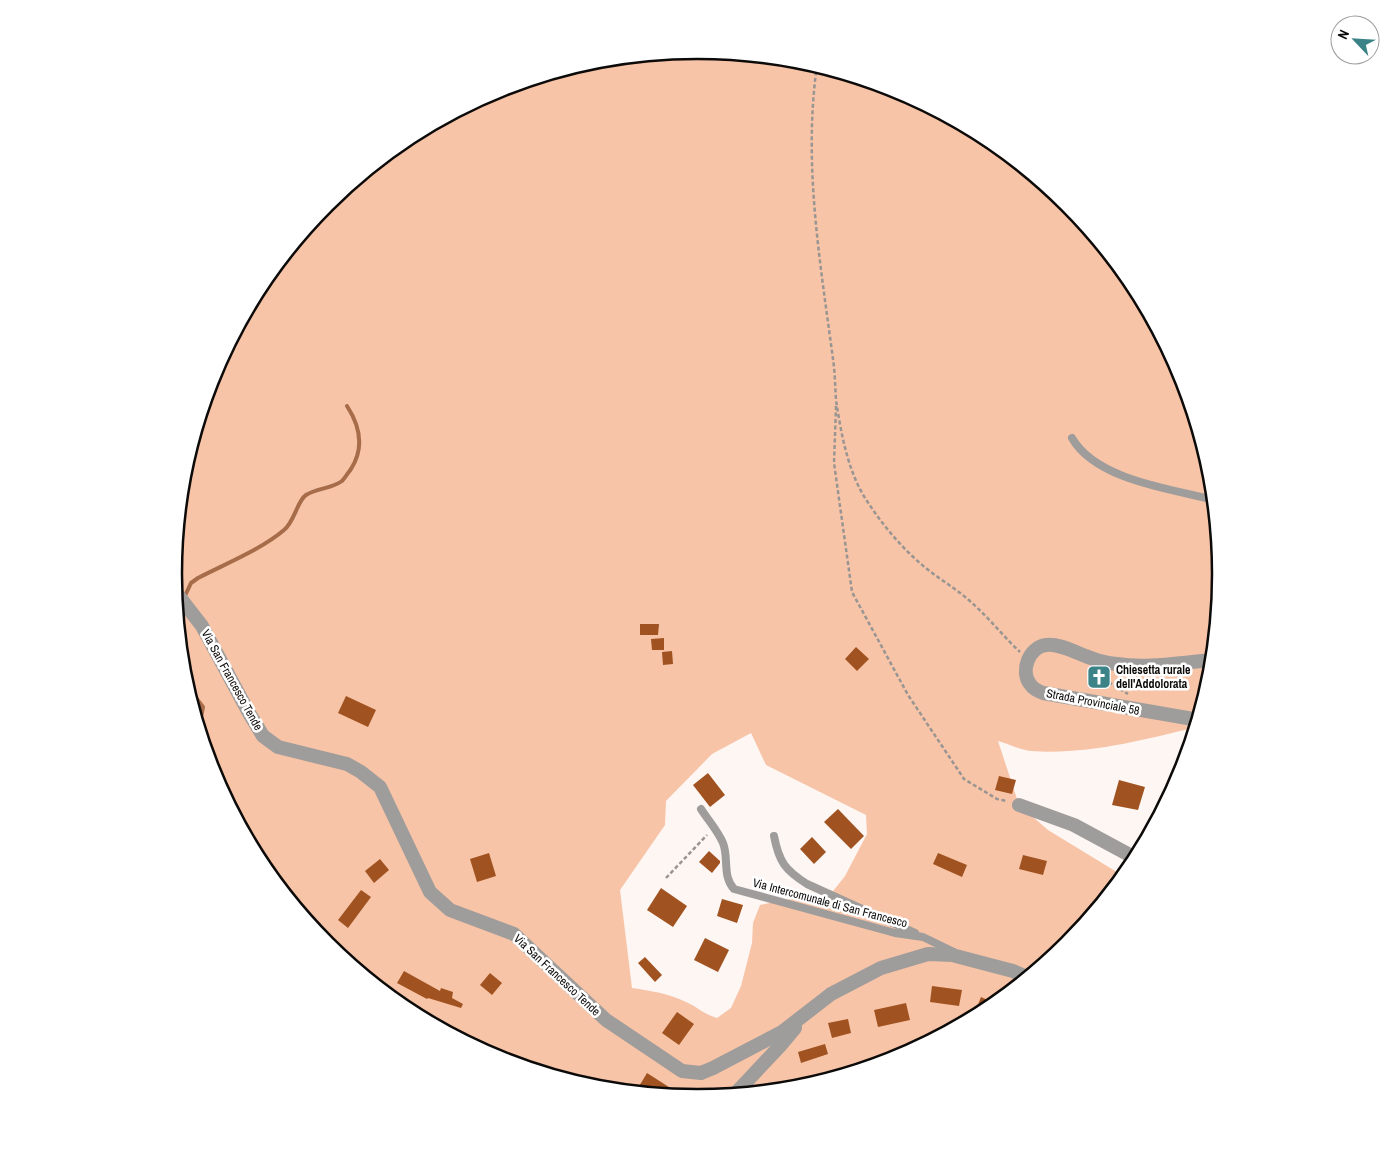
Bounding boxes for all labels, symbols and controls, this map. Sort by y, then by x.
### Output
north arrow [1330,15,1380,65]
text: N [1333,27,1353,42]
street label: Via San Francesco Tende [198,627,266,733]
place label: Chiesetta rurale dell'Addolorata [1116,662,1191,692]
church icon: Chiesetta rurale dell'Addolorata [1086,664,1112,690]
street label: Strada Provinciale 58 [1045,685,1141,719]
street label: Via Intercomunale di San Francesco [751,875,909,931]
street label: Via San Francesco Tende [510,931,604,1019]

